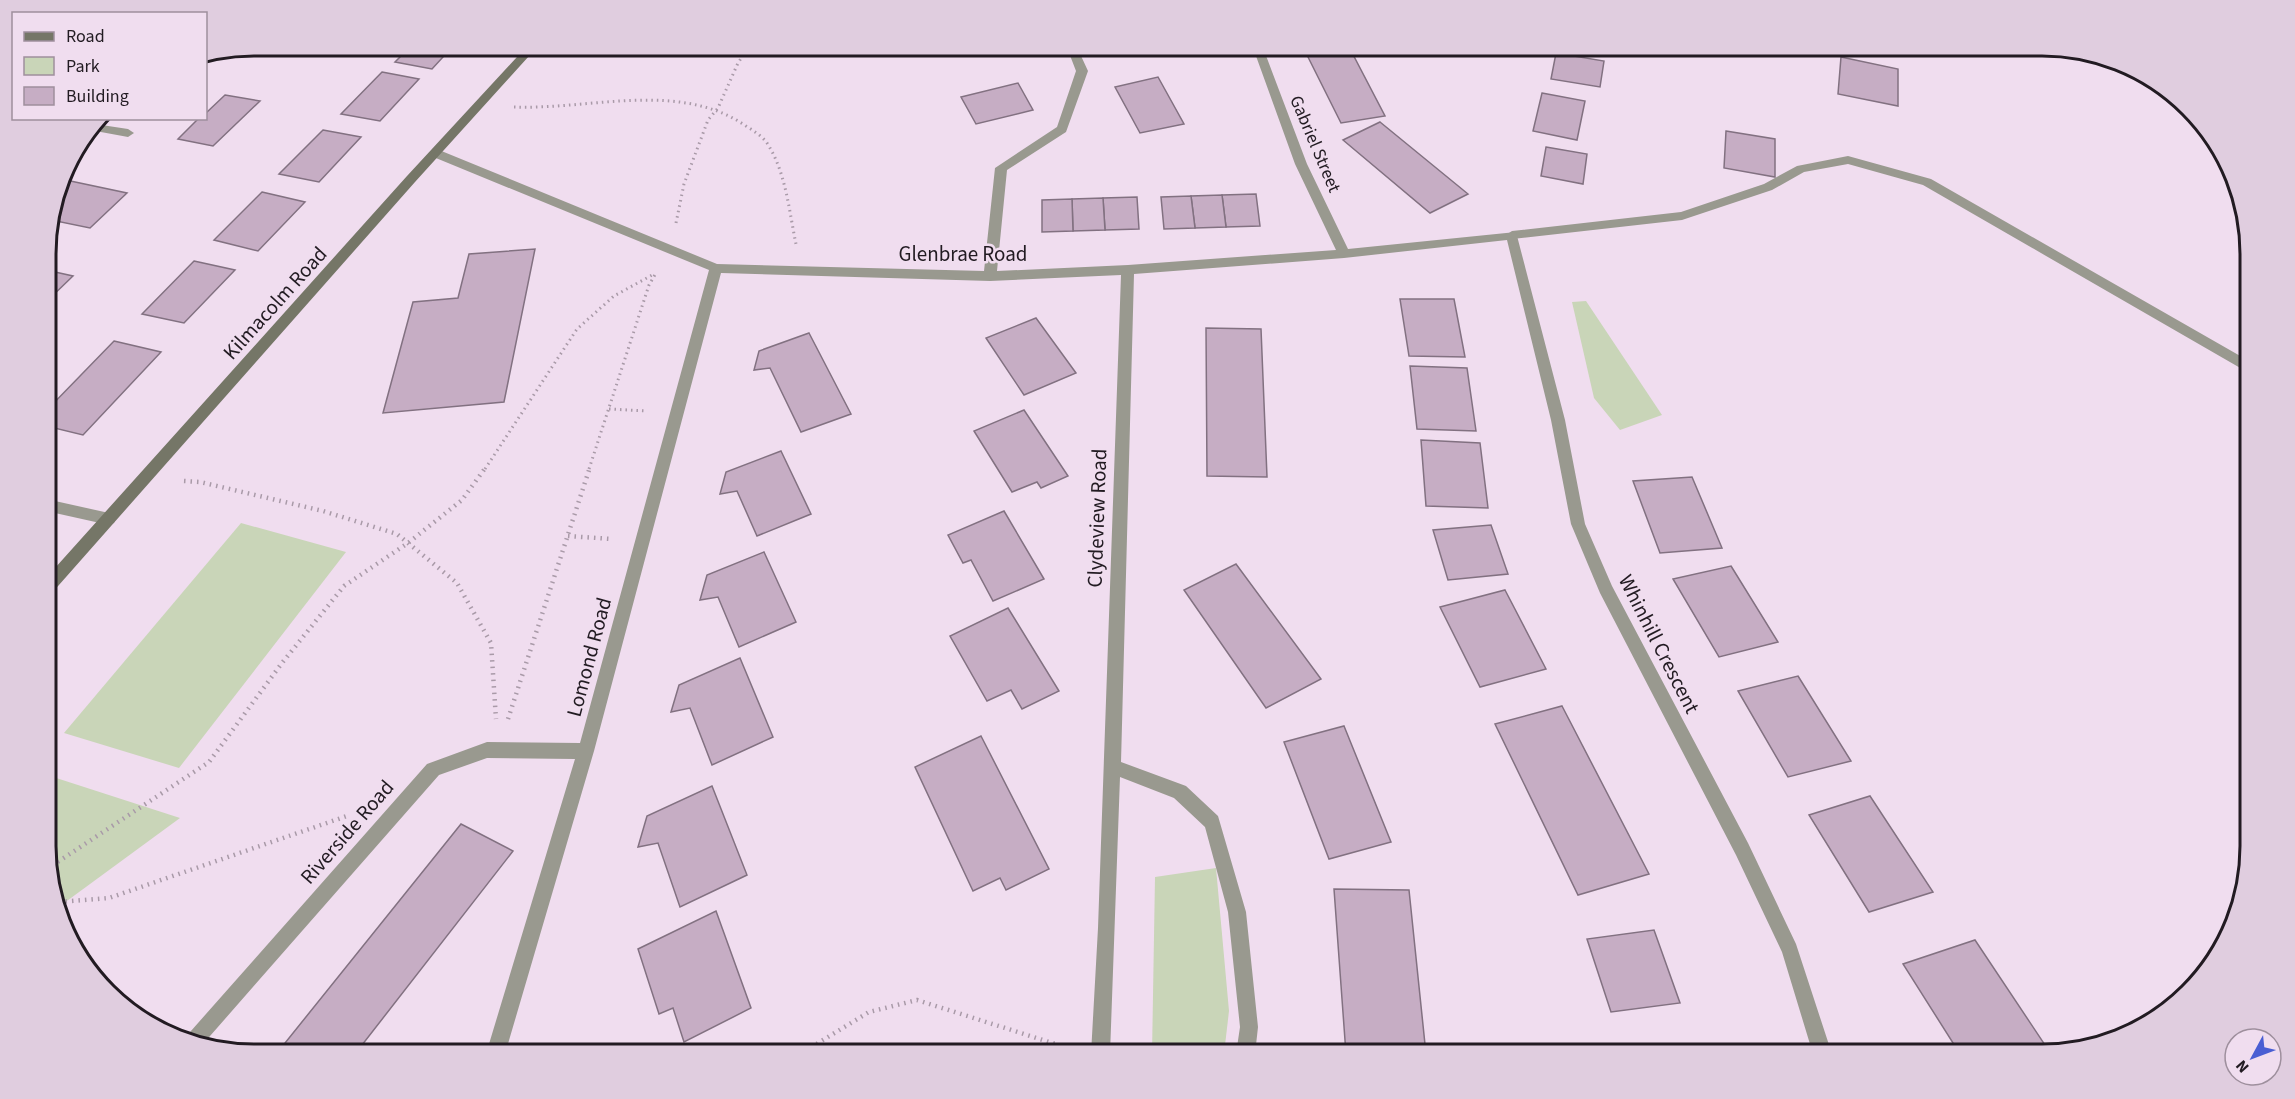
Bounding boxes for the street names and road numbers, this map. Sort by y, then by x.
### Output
street label: Gabriel Street [1283,92,1347,196]
street label: Glenbrae Road [899,239,1027,269]
street label: Kilmacolm Road [216,240,334,366]
street label: Clydeview Road [1080,448,1114,588]
street label: Whinhill Crescent [1611,569,1707,719]
street label: Lomond Road [559,594,619,720]
street label: Riverside Road [293,773,401,891]

